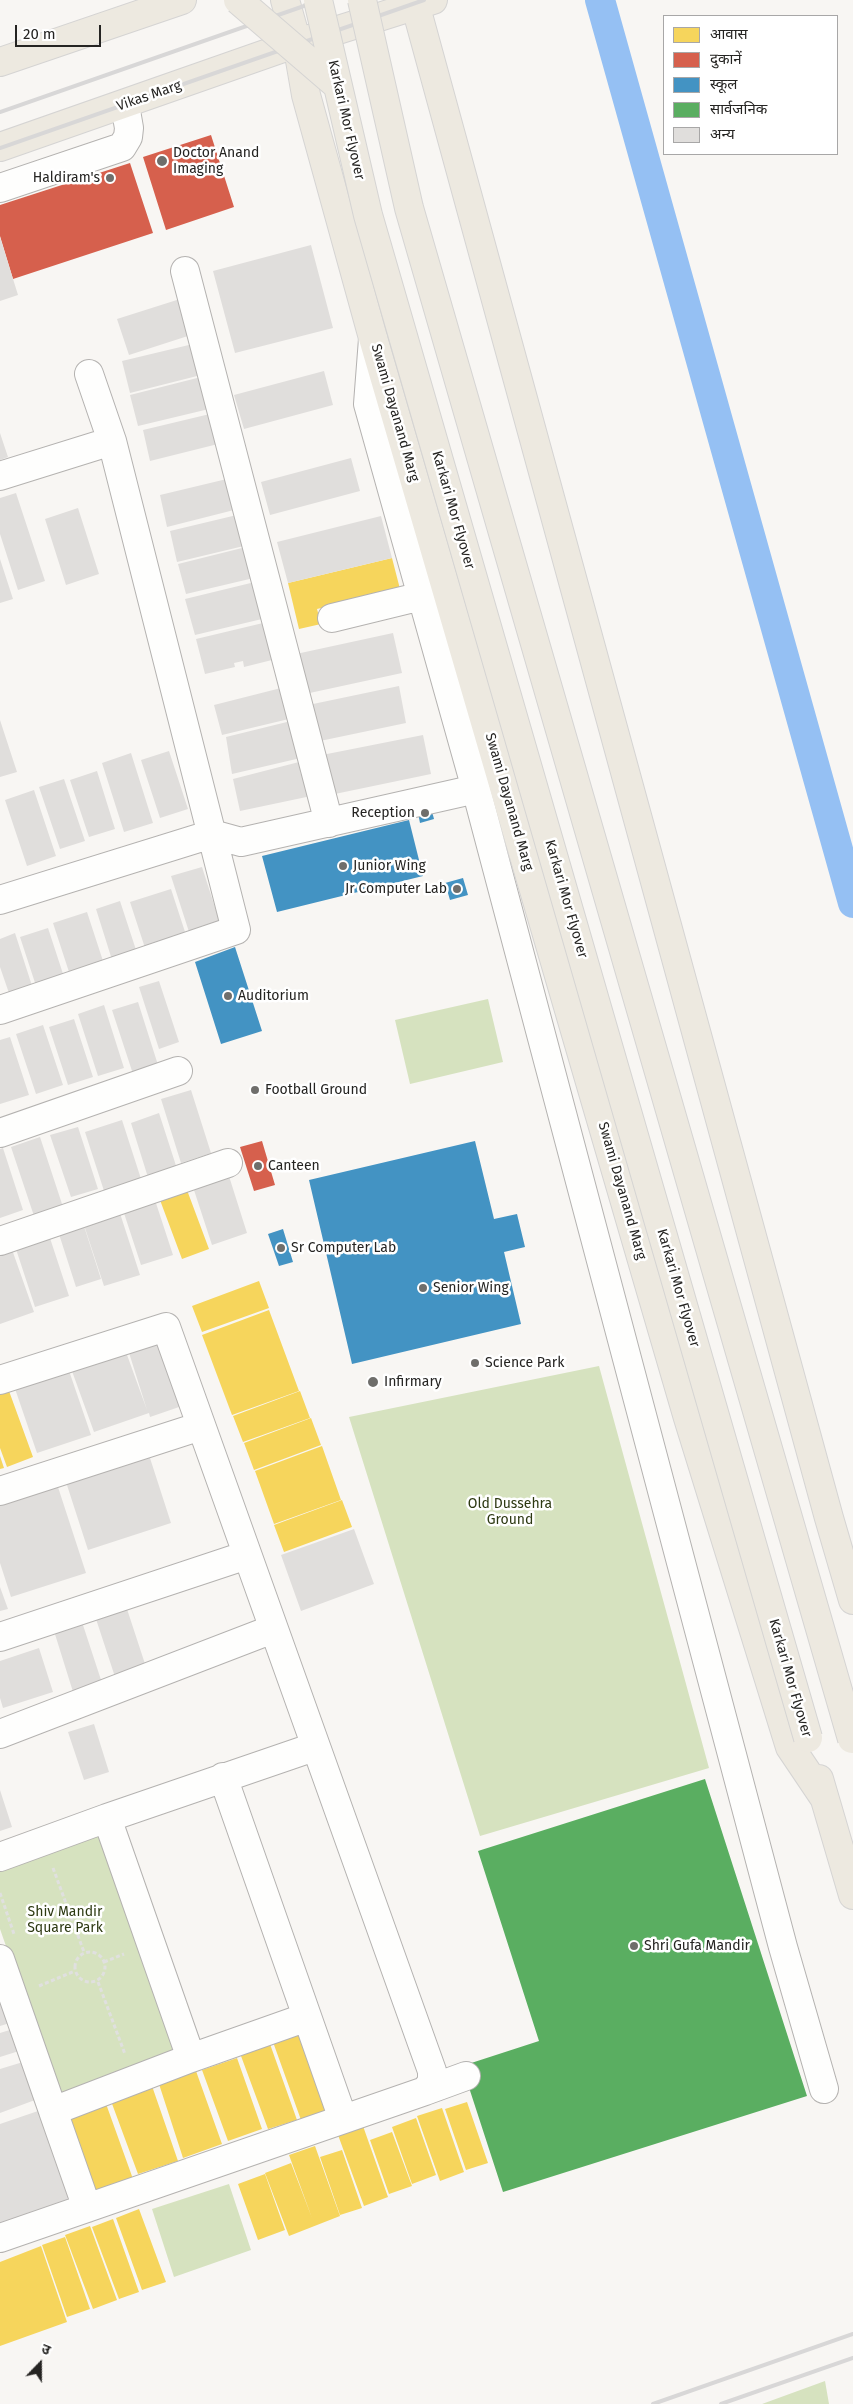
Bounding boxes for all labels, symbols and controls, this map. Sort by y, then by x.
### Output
scale bar [18,15,104,47]
legend [663,15,838,155]
text: 20 m [23,25,56,43]
text: आवास [710,25,748,43]
text: दुकानें [710,50,742,68]
street label: Karkari Mor Flyover [324,58,368,182]
text: स्कूल [710,75,738,93]
street label: Vikas Marg [114,77,184,115]
text: सार्वजनिक [710,100,767,118]
text: अन्य [710,125,735,143]
place label: Doctor Anand Imaging [173,145,259,178]
marker: Doctor Anand Imaging [155,154,169,168]
place label: Haldiram's [33,170,100,186]
marker: Haldiram's [104,172,116,184]
street label: Swami Dayanand Marg [367,342,423,484]
street label: Karkari Mor Flyover [428,449,478,571]
street label: Swami Dayanand Marg [481,731,537,873]
place label: Reception [351,805,415,821]
marker: Reception [419,807,431,819]
street label: Karkari Mor Flyover [541,838,591,960]
place label: Junior Wing [353,858,426,874]
marker: Junior Wing [337,860,349,872]
place label: Jr Computer Lab [345,881,447,897]
marker: Jr Computer Lab [451,883,463,895]
place label: Auditorium [238,988,309,1004]
marker: Auditorium [222,990,234,1002]
place label: Football Ground [265,1082,367,1098]
marker: Football Ground [249,1084,261,1096]
street label: Swami Dayanand Marg [594,1120,650,1262]
place label: Canteen [268,1158,320,1174]
marker: Canteen [252,1160,264,1172]
street label: Karkari Mor Flyover [653,1227,703,1349]
place label: Sr Computer Lab [291,1240,396,1256]
marker: Sr Computer Lab [275,1242,287,1254]
place label: Senior Wing [433,1280,509,1296]
marker: Senior Wing [417,1282,429,1294]
place label: Science Park [485,1355,564,1371]
marker: Science Park [469,1357,481,1369]
place label: Infirmary [384,1374,442,1390]
marker: Infirmary [366,1375,380,1389]
park label: Old Dussehra Ground [468,1496,552,1528]
street label: Karkari Mor Flyover [765,1617,815,1739]
park label: Shiv Mandir Square Park [27,1904,103,1936]
place label: Shri Gufa Mandir [644,1938,750,1954]
marker: Shri Gufa Mandir [628,1940,640,1952]
north arrow [15,2339,65,2389]
text: उ [39,2340,53,2359]

